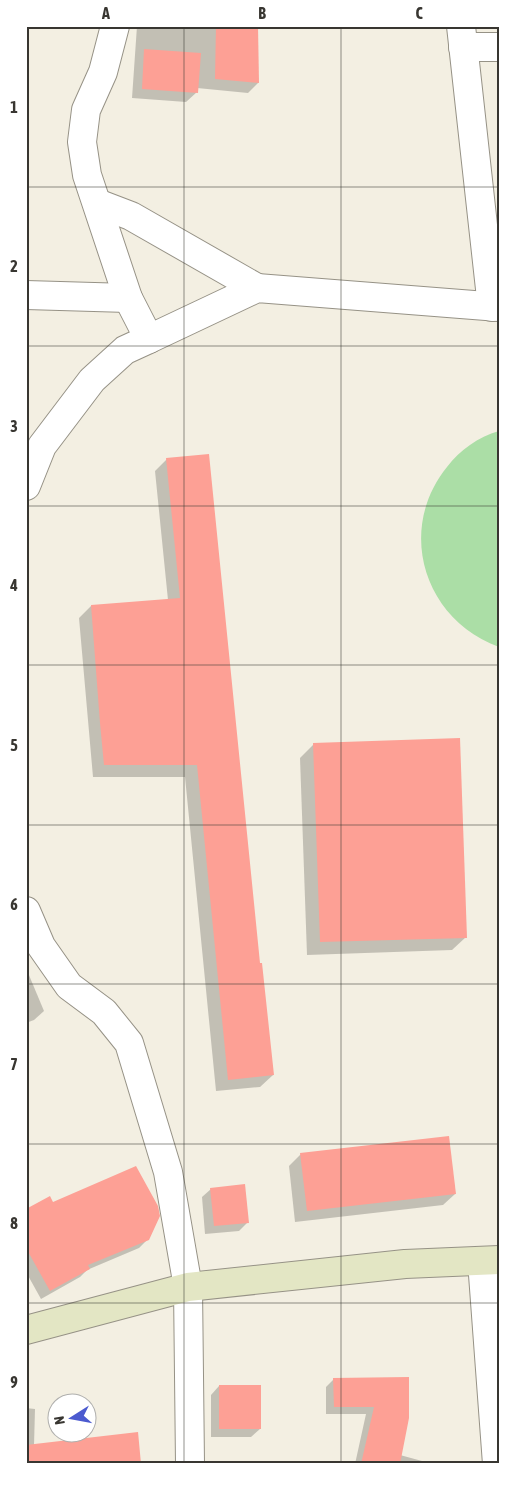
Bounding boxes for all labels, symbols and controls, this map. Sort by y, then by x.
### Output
text: A [101,4,110,22]
text: B [258,4,266,22]
text: C [415,4,423,22]
text: 1 [10,98,18,116]
text: 2 [10,257,18,275]
text: 3 [10,417,18,435]
text: 4 [9,576,18,594]
text: 5 [10,736,18,754]
text: 6 [10,895,18,913]
text: 7 [10,1055,18,1073]
text: 8 [10,1214,18,1232]
text: 9 [10,1373,18,1391]
north arrow [48,1392,98,1442]
text: N [51,1415,68,1426]

